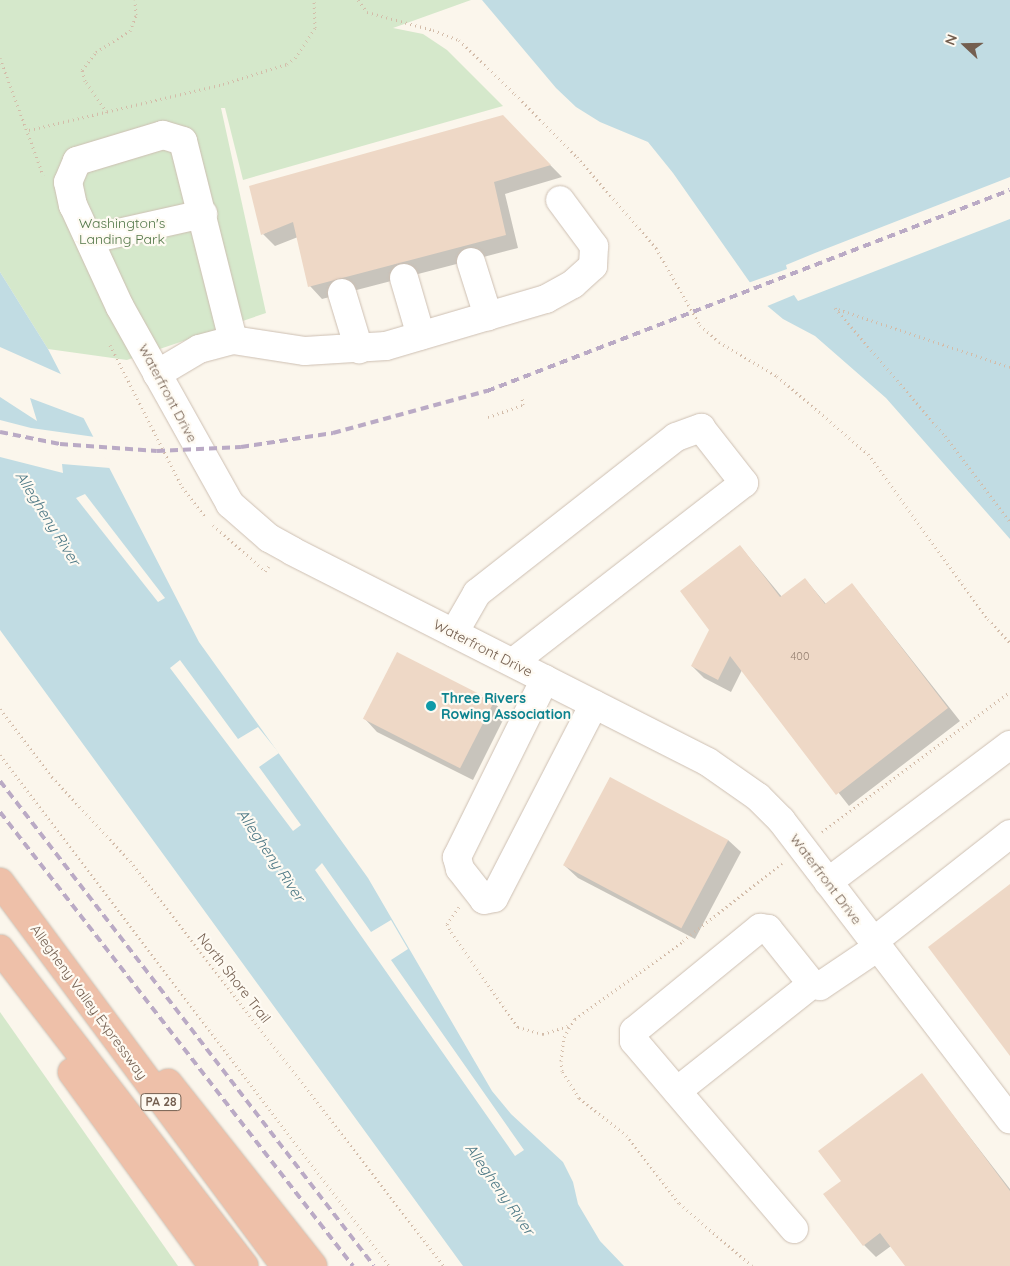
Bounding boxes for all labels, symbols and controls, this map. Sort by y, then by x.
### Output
north arrow [940,20,990,70]
text: N [941,32,961,48]
park label: Washington's Landing Park [79,215,165,248]
street label: Waterfront Drive [135,341,201,445]
water label: Allegheny River [12,468,84,568]
street label: Waterfront Drive [431,616,535,680]
house number: 400 [791,649,809,663]
place label: Three Rivers Rowing Association [441,690,571,722]
marker: Three Rivers Rowing Association [425,700,437,712]
water label: Allegheny River [233,805,309,905]
street label: Waterfront Drive [787,831,865,927]
street label: Allegheny Valley Expressway [27,921,151,1083]
street label: North Shore Trail [194,930,274,1026]
road number: PA 28 [140,1092,182,1112]
water label: Allegheny River [462,1140,538,1238]

